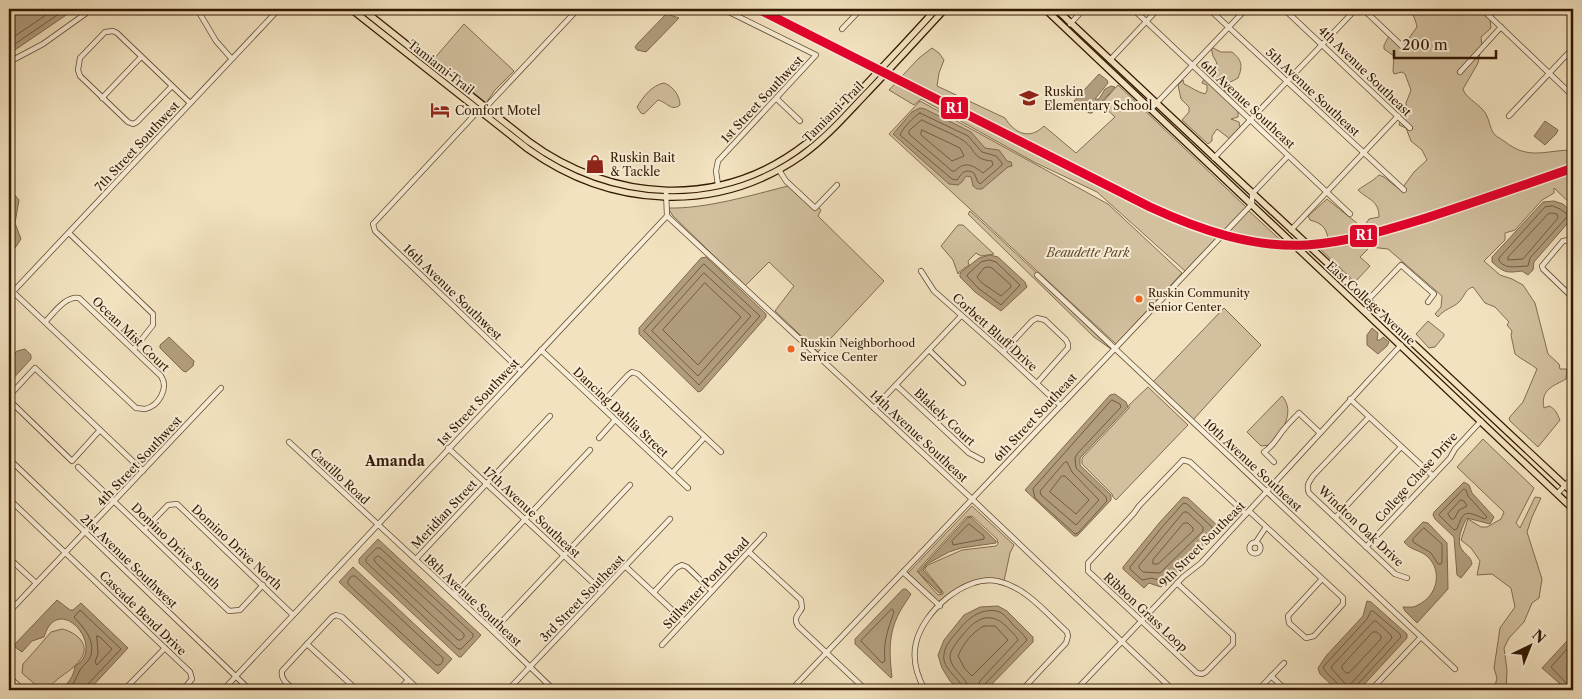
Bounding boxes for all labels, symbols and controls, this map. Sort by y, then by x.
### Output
street label: 4th Avenue Southeast [1315,23,1415,120]
scale bar [1394,28,1497,60]
text: 200 m [1402,35,1448,54]
street label: Tamiami Trail [405,37,477,98]
street label: 5th Avenue Southeast [1263,45,1364,140]
street label: 1st Street Southwest [718,52,807,146]
street label: 6th Avenue Southeast [1198,56,1299,152]
street label: Tamiami Trail [799,78,867,146]
place label: Ruskin Elementary School [1044,84,1153,113]
school or university icon: Ruskin Elementary School [1018,87,1040,109]
line badge: R1 [940,96,969,120]
street label: 7th Street Southwest [92,97,183,194]
hotel icon: Comfort Motel [429,99,451,121]
text: R1 [945,99,963,117]
place label: Comfort Motel [455,103,541,118]
place label: Ruskin Bait & Tackle [610,150,676,179]
shop icon: Ruskin Bait & Tackle [584,153,606,175]
line badge: R1 [1349,224,1378,248]
text: R1 [1355,226,1373,244]
street label: 16th Avenue Southwest [400,241,506,344]
park label: Beaudette Park [1046,245,1130,260]
street label: East College Avenue [1323,258,1419,348]
place label: Ruskin Community Senior Center [1148,286,1251,314]
street label: Corbett Bluff Drive [949,290,1041,374]
street label: Ocean Mist Court [89,293,173,375]
marker: Ruskin Community Senior Center [1134,294,1144,304]
place label: Ruskin Neighborhood Service Center [800,336,916,364]
marker: Ruskin Neighborhood Service Center [786,344,796,354]
street label: 1st Street Southwest [434,355,523,449]
street label: Dancing Dahlia Street [570,364,672,461]
street label: 6th Street Southeast [990,369,1080,464]
street label: Blakely Court [911,385,979,449]
street label: 14th Avenue Southeast [867,387,972,486]
street label: 4th Street Southwest [93,412,185,509]
street label: 10th Avenue Southeast [1201,415,1306,515]
street label: College Chase Drive [1372,429,1461,525]
street label: Castillo Road [307,445,373,508]
district label: Amanda [364,452,426,470]
street label: 17th Avenue Southeast [480,463,584,561]
street label: Meridian Street [408,476,480,552]
street label: Windton Oak Drive [1314,482,1407,570]
street label: 9th Street Southeast [1156,497,1249,590]
street label: Domino Drive South [128,500,224,593]
street label: Domino Drive North [189,501,286,593]
street label: 21st Avenue Southwest [77,511,181,612]
street label: Stillwater Pond Road [660,534,753,632]
street label: 18th Avenue Southeast [421,551,526,650]
street label: 3rd Street Southeast [537,551,628,645]
street label: Cascade Bend Drive [96,568,190,659]
street label: Ribbon Grass Loop [1101,569,1191,655]
north arrow [1504,622,1554,672]
text: N [1528,626,1549,647]

